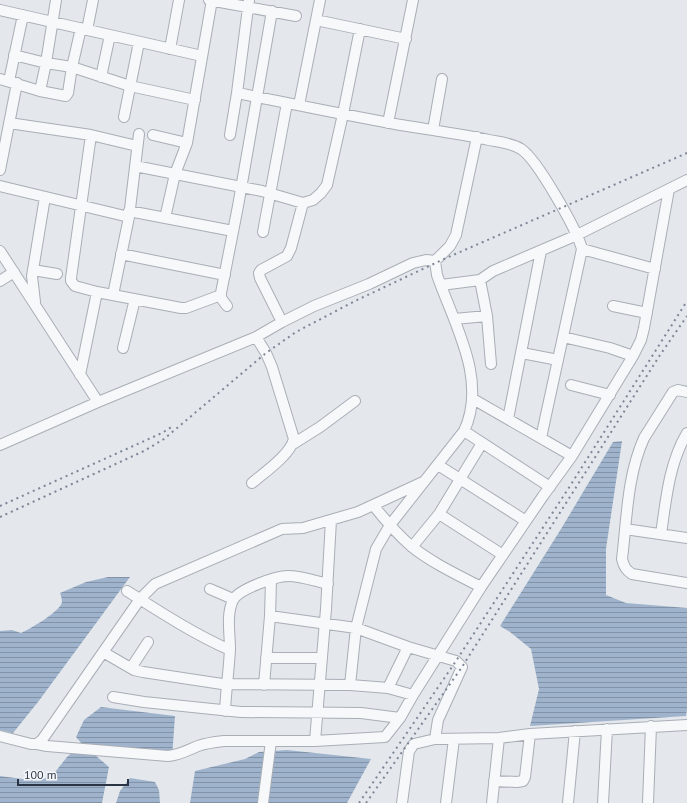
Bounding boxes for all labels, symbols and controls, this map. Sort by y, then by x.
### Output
scale bar [18,761,128,787]
text: 100 m [24,767,57,782]

